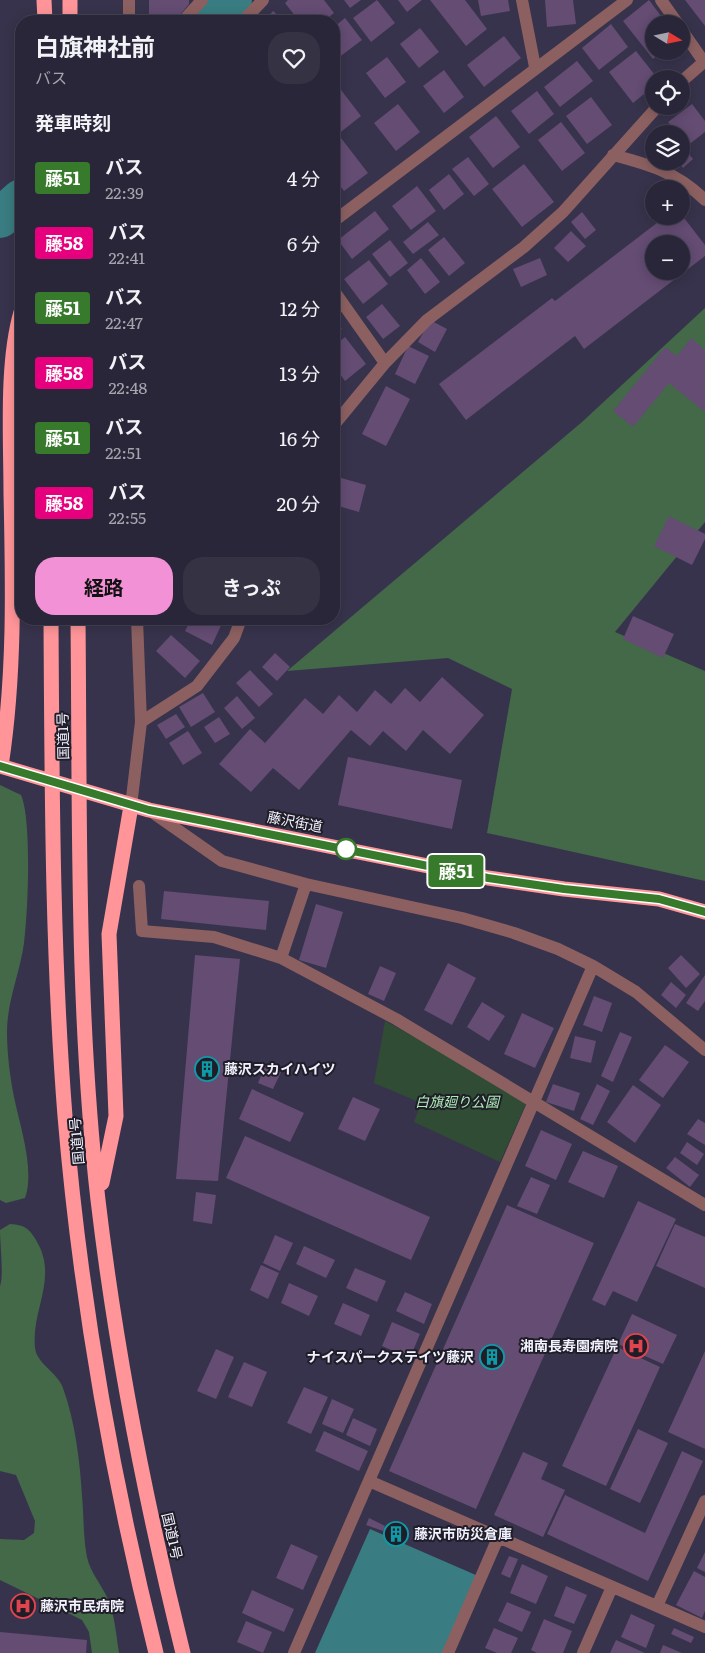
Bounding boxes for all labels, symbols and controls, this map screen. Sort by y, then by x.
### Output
north arrow [645,15,690,60]
map controls [645,15,690,280]
text: 白旗神社前 [35,28,155,63]
button: heart [268,32,320,84]
text: バス [35,65,67,89]
button: locate [645,70,690,115]
text: 発車時刻 [35,108,111,136]
button: layers [645,125,690,170]
text: バス [105,152,143,180]
text: 藤51 [45,164,80,191]
text: 4 分 [287,164,320,192]
text: 22:39 [105,180,144,204]
button: + [645,180,690,225]
text: バス [108,217,146,245]
text: 藤58 [45,229,83,256]
text: 6 分 [287,229,320,257]
button: − [645,235,690,280]
text: 22:41 [108,245,145,269]
text: バス [105,282,143,310]
text: 藤51 [45,294,80,321]
text: 12 分 [280,294,320,322]
text: 22:47 [105,310,143,334]
text: バス [108,347,146,375]
text: 藤58 [45,359,83,386]
text: 13 分 [279,359,320,387]
text: 22:48 [108,375,147,399]
text: バス [105,412,143,440]
text: 藤51 [45,424,80,451]
text: 16 分 [279,424,320,452]
text: 22:51 [105,440,141,464]
text: バス [108,477,146,505]
text: 藤58 [45,489,83,516]
text: 20 分 [277,489,320,517]
text: 22:55 [108,505,146,529]
button: 経路 [35,557,173,615]
button: きっぷ [183,557,320,615]
street label: 国道1号 [52,712,72,760]
street label: 藤沢街道 [266,806,325,836]
unlabelled marker [335,838,357,860]
line badge: 藤51 [427,855,485,887]
text: 藤51 [438,857,474,884]
building icon: 藤沢スカイハイツ [194,1056,220,1082]
place label: 藤沢スカイハイツ [224,1058,335,1078]
park label: 白旗廻り公園 [415,1091,501,1111]
street label: 国道1号 [64,1116,88,1166]
hospital icon: 湘南長寿園病院 [623,1333,649,1359]
place label: 湘南長寿園病院 [520,1335,618,1355]
building icon: ナイスパークステイツ藤沢 [479,1344,505,1370]
place label: ナイスパークステイツ藤沢 [307,1346,474,1366]
street label: 国道1号 [158,1510,188,1561]
building icon: 藤沢市防災倉庫 [383,1521,409,1547]
place label: 藤沢市防災倉庫 [414,1523,512,1543]
hospital icon: 藤沢市民病院 [10,1593,36,1619]
place label: 藤沢市民病院 [40,1595,124,1615]

